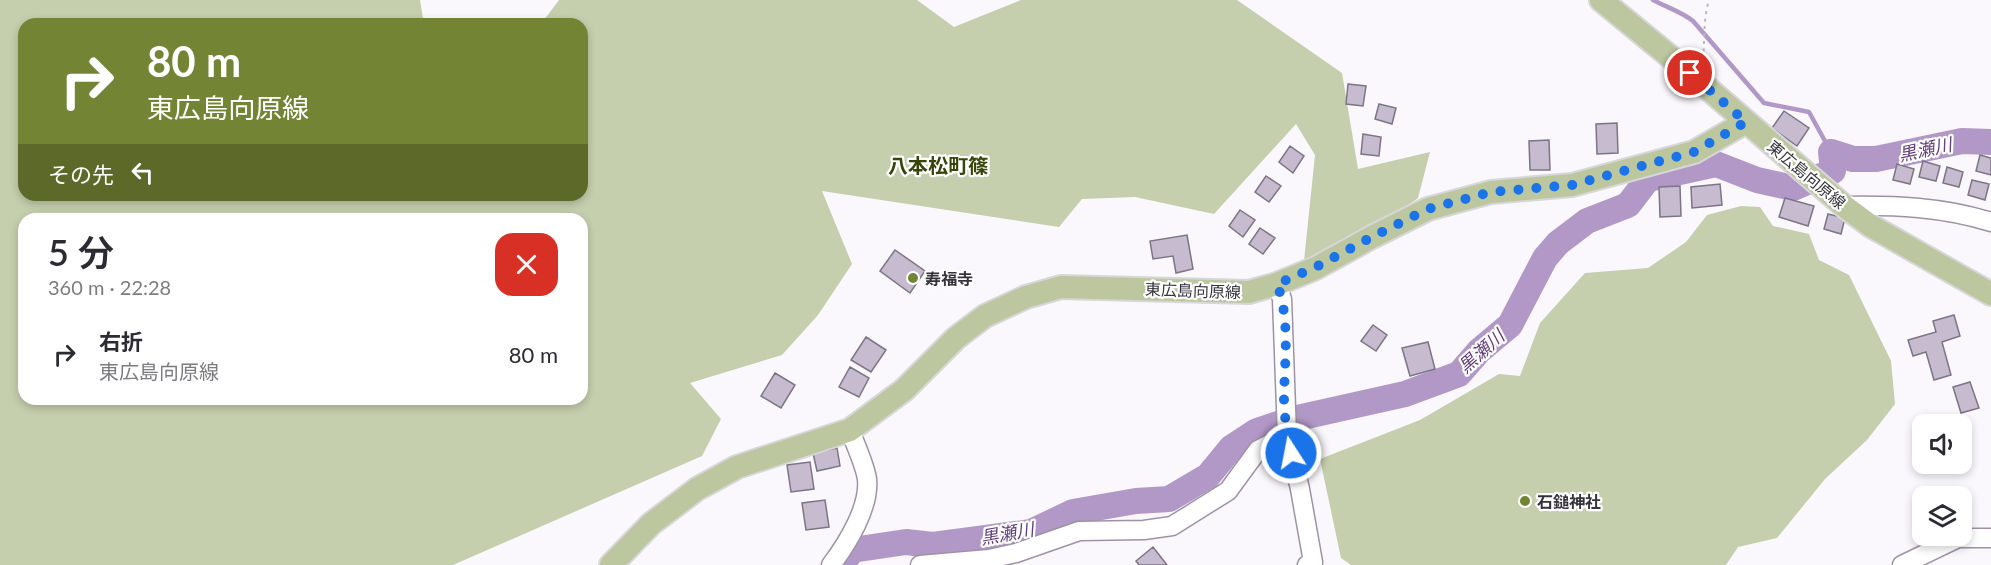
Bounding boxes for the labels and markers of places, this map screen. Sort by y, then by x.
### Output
pin [1664,47,1715,98]
place label: 寿福寺 [925,269,973,288]
marker: 寿福寺 [906,271,920,285]
place label: 石鎚神社 [1537,492,1601,511]
marker: 石鎚神社 [1518,494,1532,508]

